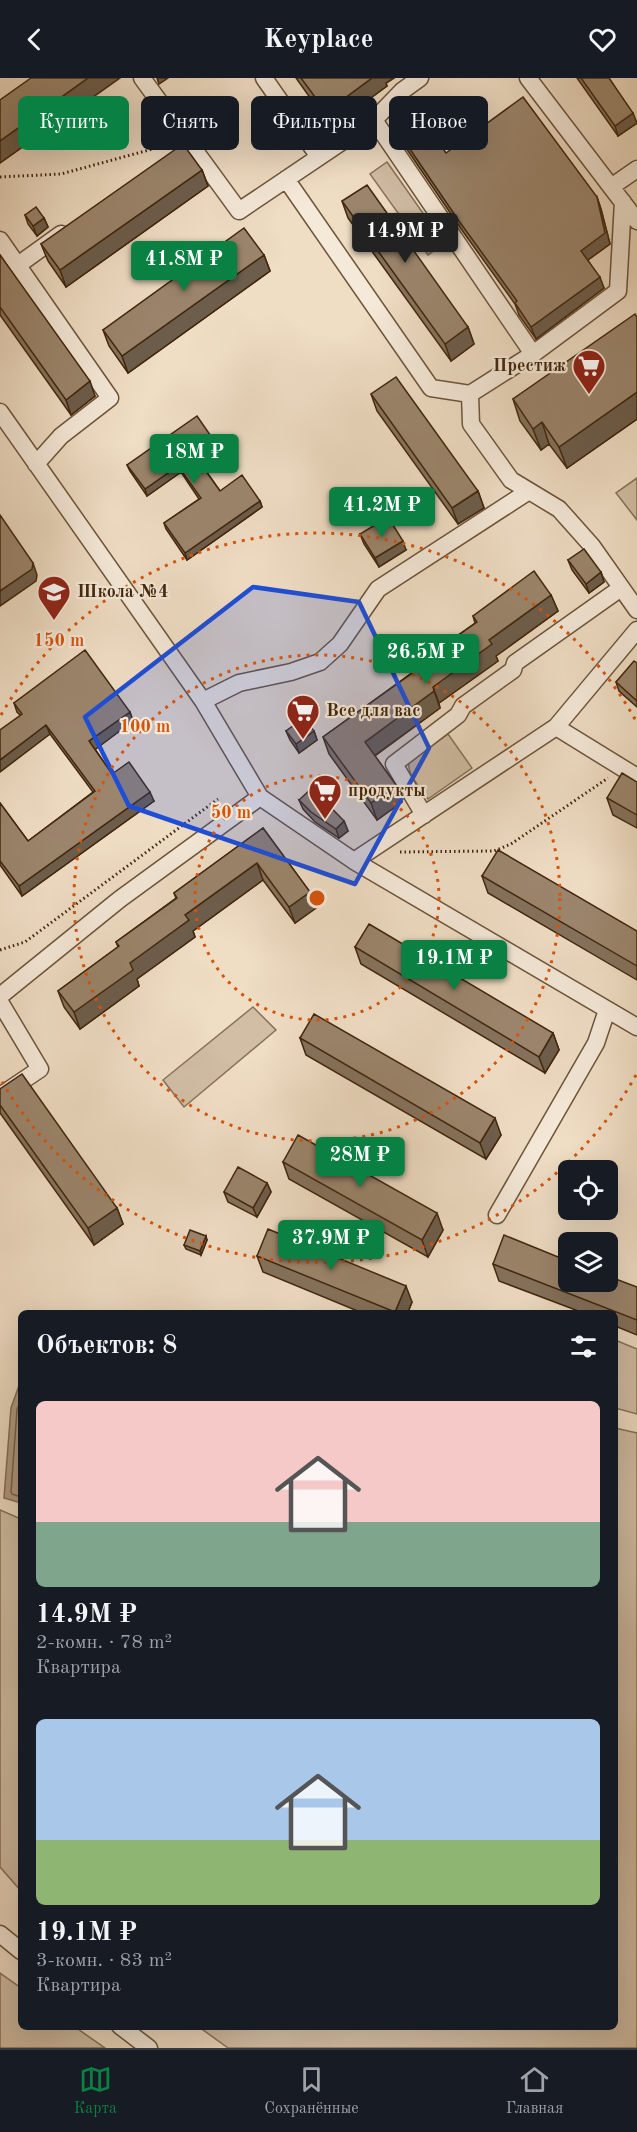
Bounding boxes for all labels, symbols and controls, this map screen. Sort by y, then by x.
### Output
icon: back [18,23,51,56]
icon: heart [586,23,619,56]
text: Keyplace [264,26,373,53]
chip: Купить [18,96,129,150]
chip: Снять [141,96,239,150]
chip: Фильтры [251,96,377,150]
chip: Новое [389,96,488,150]
pin: 14.9M ₽ [350,213,460,264]
text: 14.9M ₽ [366,222,444,242]
pin: 41.8M ₽ [129,241,239,292]
text: 41.8M ₽ [145,250,223,270]
supermarket icon: Престиж [571,348,607,395]
place label: Престиж [493,357,566,375]
pin: 18M ₽ [152,434,236,485]
text: 18M ₽ [164,443,224,463]
pin: 41.2M ₽ [327,487,437,538]
text: 41.2M ₽ [343,496,421,516]
school or university icon: Школа №4 [36,574,72,621]
place label: Школа №4 [77,583,169,601]
text: 150 m [34,632,84,650]
pin: 26.5M ₽ [371,634,481,685]
text: 26.5M ₽ [387,643,465,663]
supermarket icon: Все для вас [285,693,321,740]
place label: Все для вас [326,702,421,720]
text: 100 m [120,718,170,736]
supermarket icon: продукты [307,773,343,820]
place label: продукты [348,782,426,800]
text: 50 m [211,804,251,822]
centre of rings [307,888,327,908]
pin: 19.1M ₽ [399,940,509,991]
text: 19.1M ₽ [415,949,493,969]
pin: 28M ₽ [318,1137,402,1188]
text: 28M ₽ [330,1146,390,1166]
map controls [558,1160,618,1292]
button: locate [558,1160,618,1220]
pin: 37.9M ₽ [276,1220,386,1271]
text: 37.9M ₽ [292,1229,370,1249]
button: layers [558,1232,618,1292]
icon: filters [567,1330,600,1363]
text: Объектов: 8 [36,1333,177,1359]
icon: home [264,1440,372,1548]
text: 14.9M ₽ [36,1602,137,1628]
text: 2-комн. · 78 m² [36,1633,172,1653]
text: Квартира [36,1658,121,1678]
icon: home [264,1758,372,1866]
text: 19.1M ₽ [36,1920,137,1946]
text: 3-комн. · 83 m² [36,1951,172,1971]
text: Квартира [36,1976,121,1996]
tab: Карта [74,2063,117,2119]
tab: Сохранённые [264,2063,359,2119]
tab: Главная [506,2063,563,2119]

